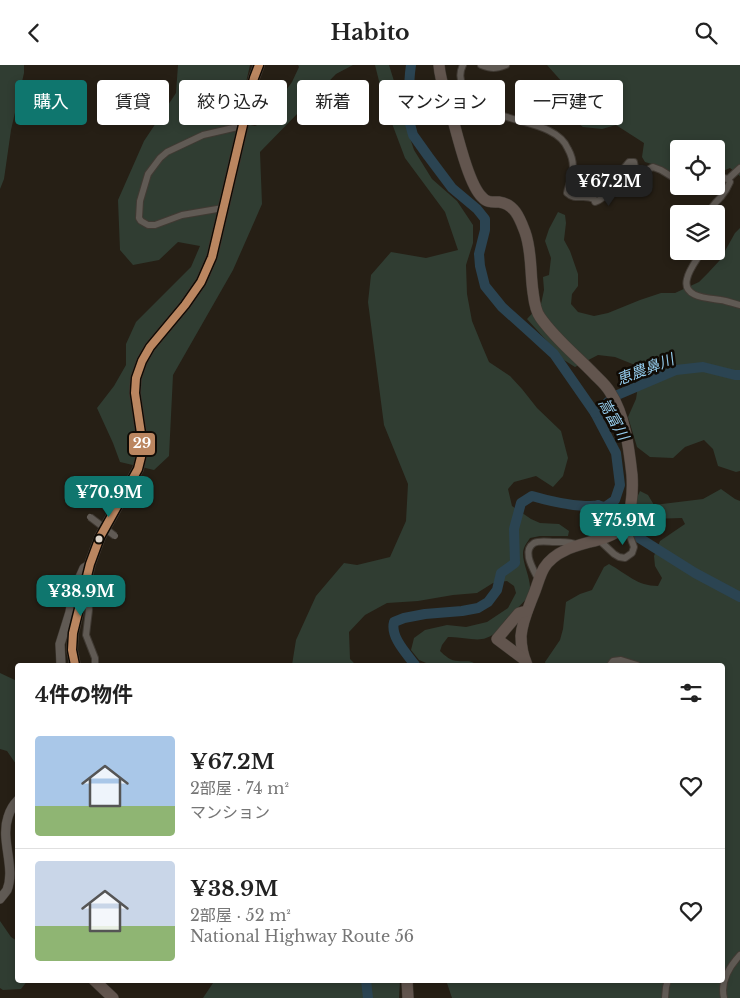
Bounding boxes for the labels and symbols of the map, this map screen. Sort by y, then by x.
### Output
pin: ¥67.2M [568,165,650,207]
water label: 恵農鼻川 [614,349,678,389]
water label: 嵩富川 [595,395,634,445]
line badge: 29 [128,432,156,456]
text: 29 [133,434,151,452]
pin: ¥70.9M [68,475,150,518]
pin: ¥75.9M [582,503,664,546]
unlabelled marker [94,534,104,544]
pin: ¥38.9M [40,575,122,617]

